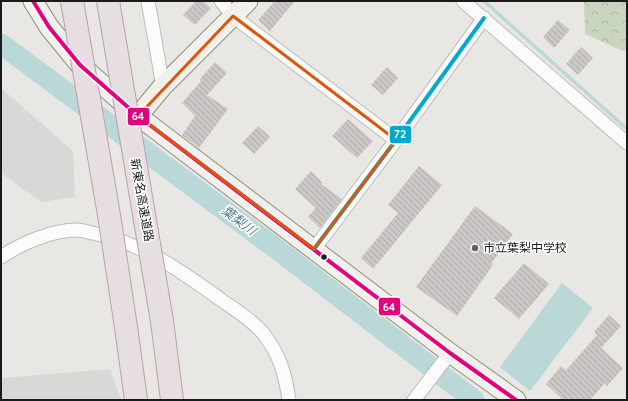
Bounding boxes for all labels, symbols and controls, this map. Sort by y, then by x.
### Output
line badge: 64 [127,107,150,126]
text: 64 [132,109,145,123]
line badge: 72 [389,125,412,144]
text: 72 [394,127,406,141]
street label: 新東名高速道路 [128,157,157,243]
water label: 葉梨川 [219,202,261,239]
place label: 市立葉梨中学校 [483,240,567,255]
marker: 市立葉梨中学校 [470,243,480,253]
unlabelled marker [319,252,329,262]
line badge: 64 [378,297,401,316]
text: 64 [383,300,396,314]

